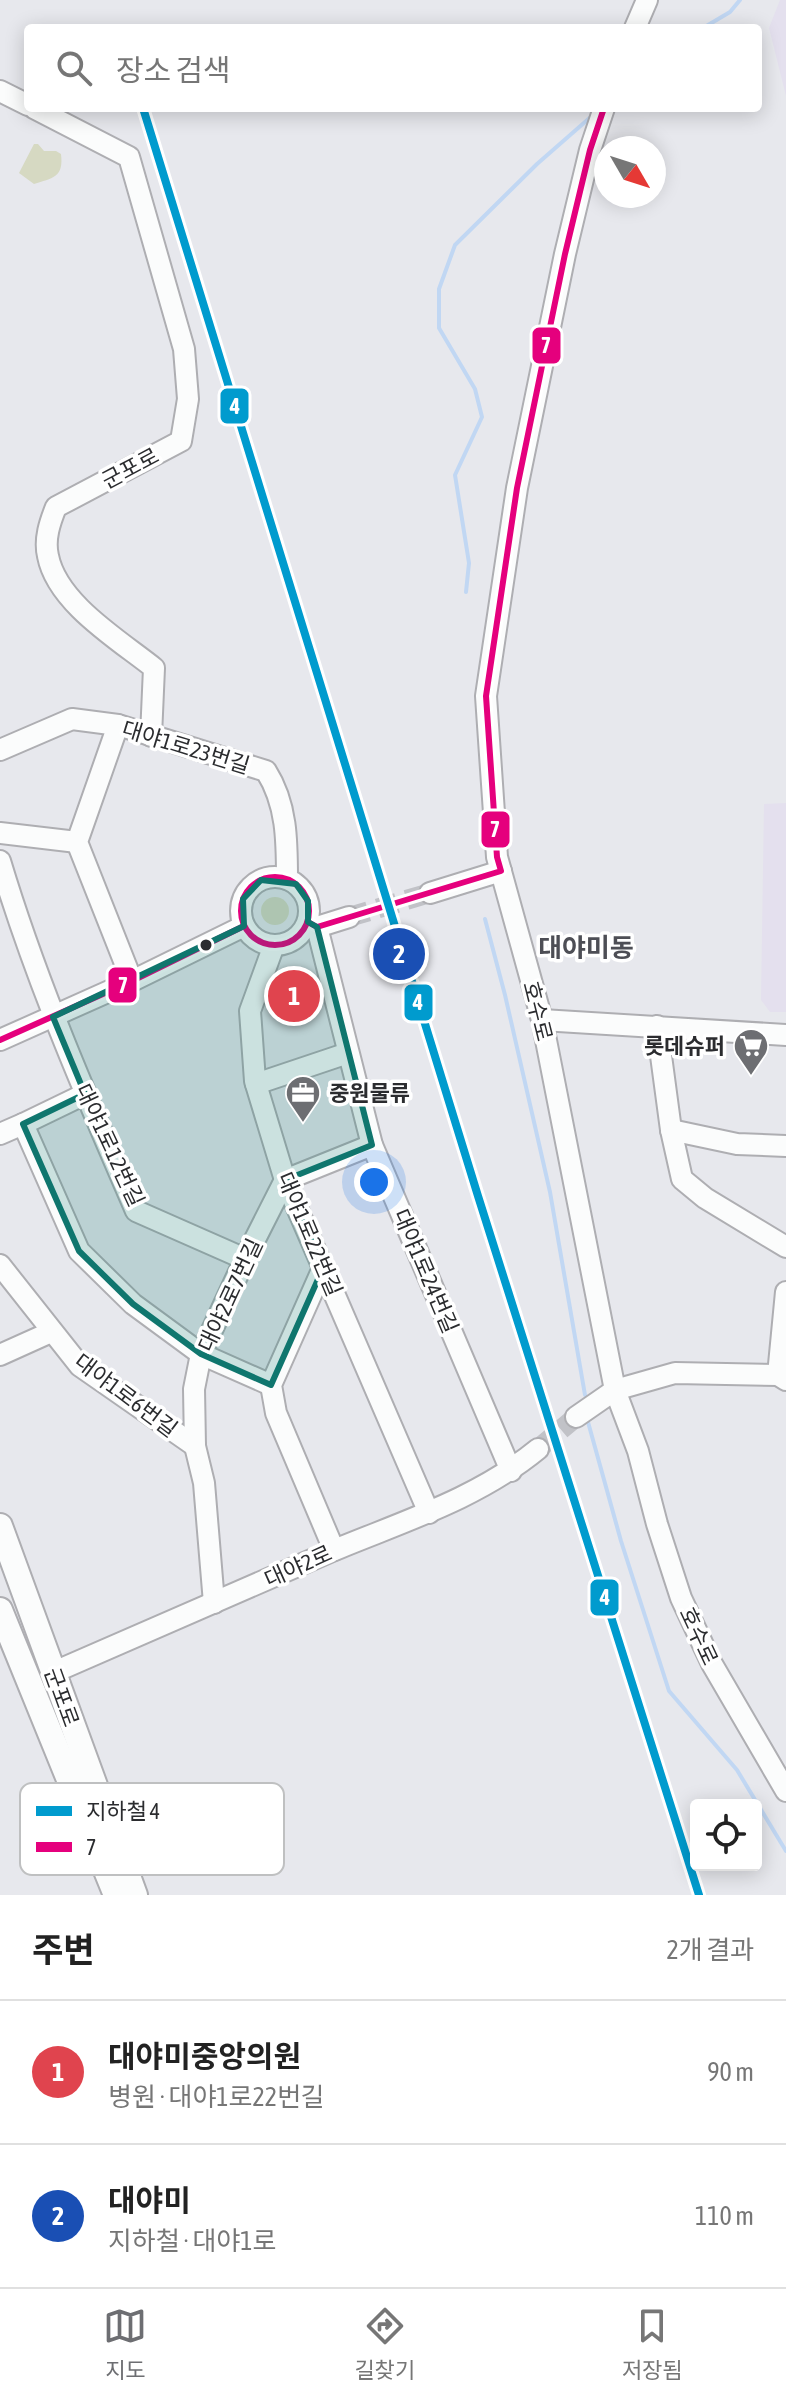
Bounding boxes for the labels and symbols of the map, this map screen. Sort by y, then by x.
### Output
north arrow [594,136,666,208]
line badge: 7 [531,326,562,365]
text: 7 [541,332,551,358]
line badge: 4 [219,387,250,425]
text: 4 [229,393,240,419]
street label: 군포로 [97,442,163,494]
street label: 대야1로23번길 [119,715,253,779]
line badge: 7 [480,810,511,849]
text: 7 [490,816,500,842]
pin: 2 [373,924,425,984]
district label: 대야미동 [538,933,634,963]
unlabelled marker [198,937,214,953]
line badge: 7 [107,966,138,1004]
pin: 1 [268,966,320,1026]
text: 7 [118,972,128,998]
street label: 호수로 [518,978,558,1044]
line badge: 4 [403,983,434,1022]
text: 4 [412,989,423,1015]
supermarket icon: 롯데슈퍼 [732,1027,770,1077]
place label: 롯데슈퍼 [644,1033,725,1059]
office icon: 중원물류 [284,1074,322,1124]
street label: 대야1로12번길 [70,1080,150,1210]
place label: 중원물류 [329,1080,410,1106]
your location [354,1162,394,1202]
street label: 대야1로22번길 [272,1168,348,1300]
street label: 대야1로24번길 [388,1205,464,1337]
street label: 대야2로7번길 [192,1234,268,1356]
street label: 대야1로6번길 [70,1348,182,1442]
street label: 대야2로 [260,1540,336,1592]
line badge: 4 [589,1578,620,1617]
text: 4 [599,1584,610,1610]
street label: 호수로 [674,1603,724,1669]
street label: 군포로 [39,1664,85,1730]
legend [20,1783,284,1875]
text: 지하철 4 [86,1798,160,1824]
text: 7 [86,1834,96,1860]

